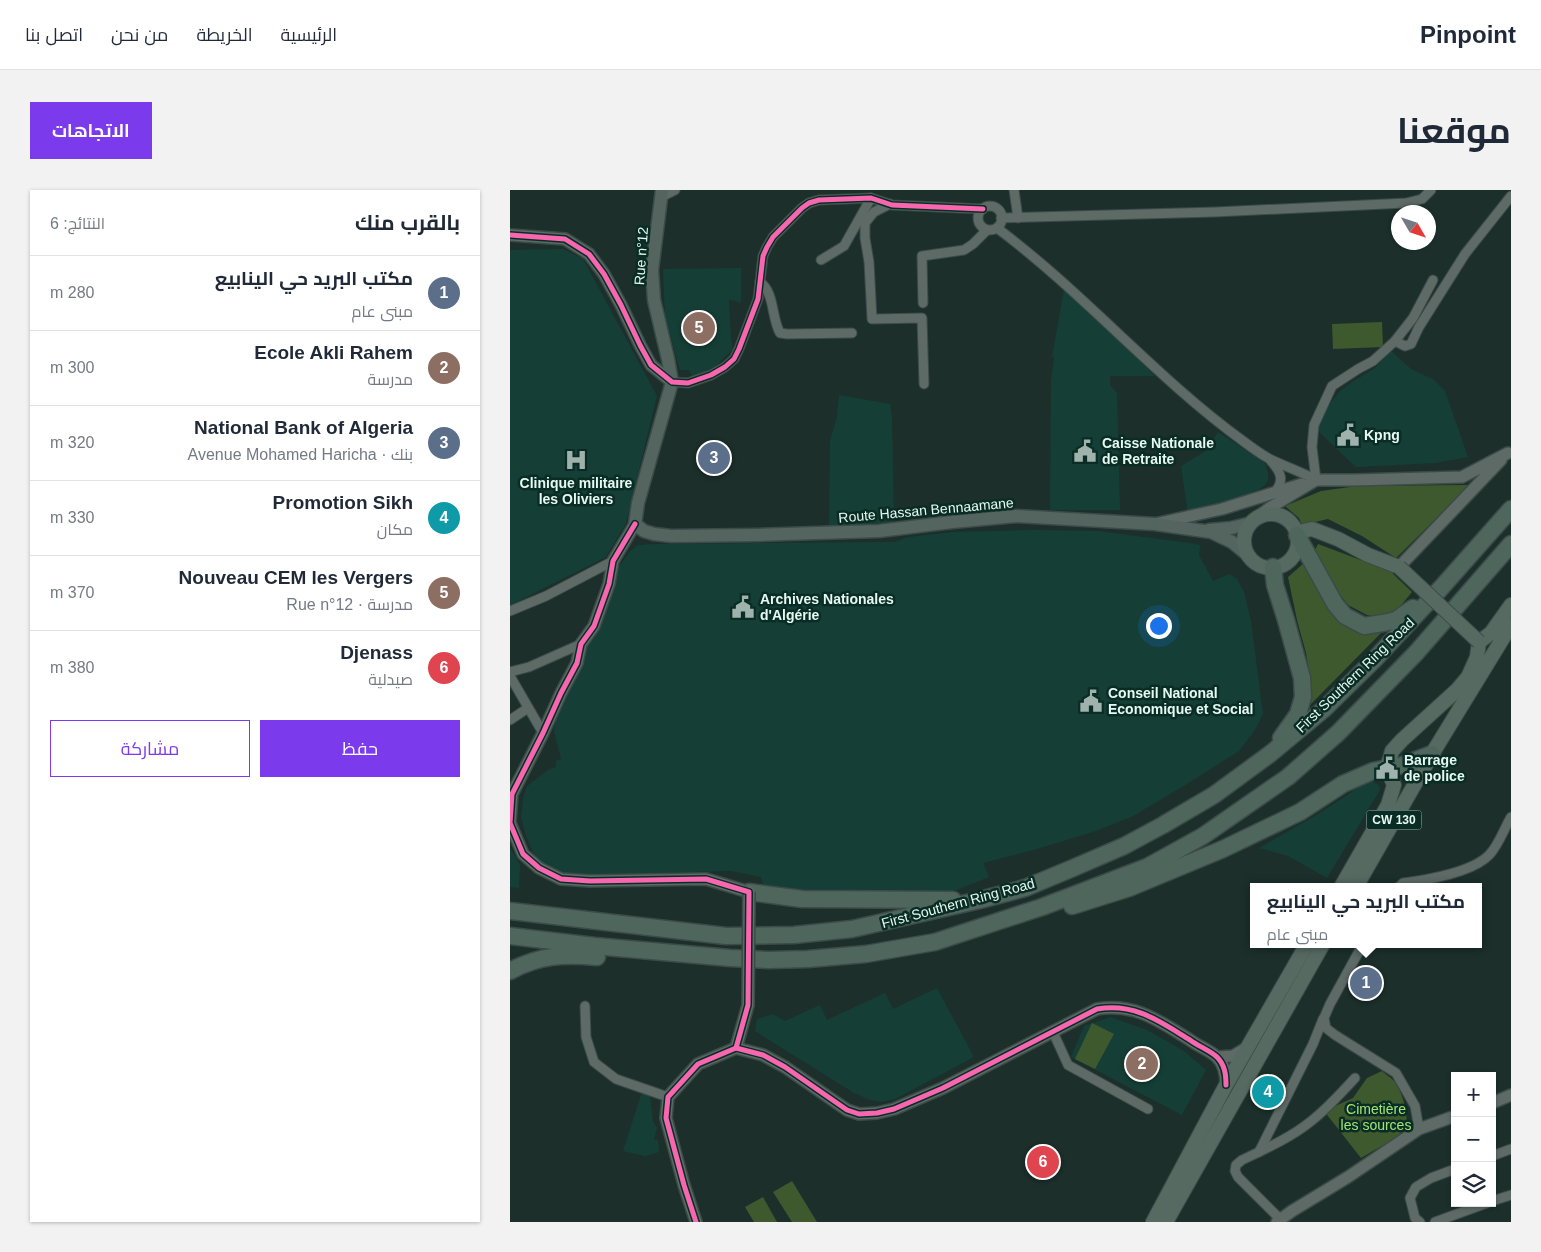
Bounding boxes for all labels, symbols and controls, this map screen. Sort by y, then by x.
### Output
text: Pinpoint [1420,21,1516,48]
text: اتصل بنا [25,25,83,45]
text: من نحن [111,25,168,45]
text: الخريطة [196,25,253,45]
text: الرئيسية [281,25,337,45]
button: الاتجاهات [30,102,152,159]
text: موقعنا [1397,111,1511,150]
north arrow [1391,205,1436,250]
text: بالقرب منك [355,211,460,234]
text: النتائج: 6 [50,215,105,232]
street label: Rue n°12 [631,226,651,286]
text: مكتب البريد حي الينابيع [215,268,413,289]
text: 280 m [50,284,94,301]
text: 1 [440,284,448,301]
text: مبنى عام [352,303,413,320]
pin: 5 [683,309,715,347]
text: Ecole Akli Rahem [254,342,413,363]
text: 300 m [50,359,94,376]
text: 2 [440,359,448,376]
text: مدرسة [367,371,413,388]
text: National Bank of Algeria [194,417,413,438]
public building icon: Kpng [1335,422,1361,448]
place label: Kpng [1364,427,1400,443]
text: 320 m [50,434,94,451]
text: 3 [440,434,448,451]
place label: Caisse Nationale de Retraite [1102,435,1214,467]
public building icon: Caisse Nationale de Retraite [1072,438,1098,464]
pin: 3 [698,439,730,477]
text: بنك · Avenue Mohamed Haricha [188,446,413,463]
hospital icon: Clinique militaire les Oliviers [563,447,589,473]
place label: Clinique militaire les Oliviers [520,475,633,507]
text: Promotion Sikh [273,492,413,513]
street label: Route Hassan Bennaamane [838,494,1015,526]
text: 330 m [50,509,94,526]
text: 4 [440,509,448,526]
text: مكان [377,521,413,538]
text: Nouveau CEM les Vergers [179,567,413,588]
text: 370 m [50,584,94,601]
text: 5 [440,584,448,601]
place label: Archives Nationales d'Algérie [760,591,894,623]
public building icon: Archives Nationales d'Algérie [730,594,756,620]
text: مدرسة · Rue n°12 [286,596,413,613]
your location [1146,613,1172,639]
street label: First Southern Ring Road [1293,614,1417,736]
text: Djenass [340,642,413,663]
text: 380 m [50,659,94,676]
text: 6 [440,659,448,676]
text: صيدلية [368,671,413,688]
place label: Conseil National Economique et Social [1108,685,1253,717]
public building icon: Conseil National Economique et Social [1078,688,1104,714]
button: مشاركة [50,720,250,777]
button: حفظ [260,720,460,777]
place label: Barrage de police [1404,752,1465,784]
public building icon: Barrage de police [1374,755,1400,781]
road number: CW 130 [1366,810,1422,830]
street label: First Southern Ring Road [880,875,1036,931]
popup [1250,883,1482,948]
text: مكتب البريد حي الينابيع [1267,891,1465,912]
text: مبنى عام [1267,926,1328,943]
pin: 1 [1350,964,1382,1002]
pin: 2 [1126,1045,1158,1083]
map controls [1451,1072,1496,1207]
button: + [1451,1072,1496,1117]
pin: 4 [1252,1073,1284,1111]
park label: Cimetière les sources [1341,1101,1411,1133]
button: − [1451,1117,1496,1162]
pin: 6 [1027,1143,1059,1181]
button: layers [1451,1162,1496,1207]

